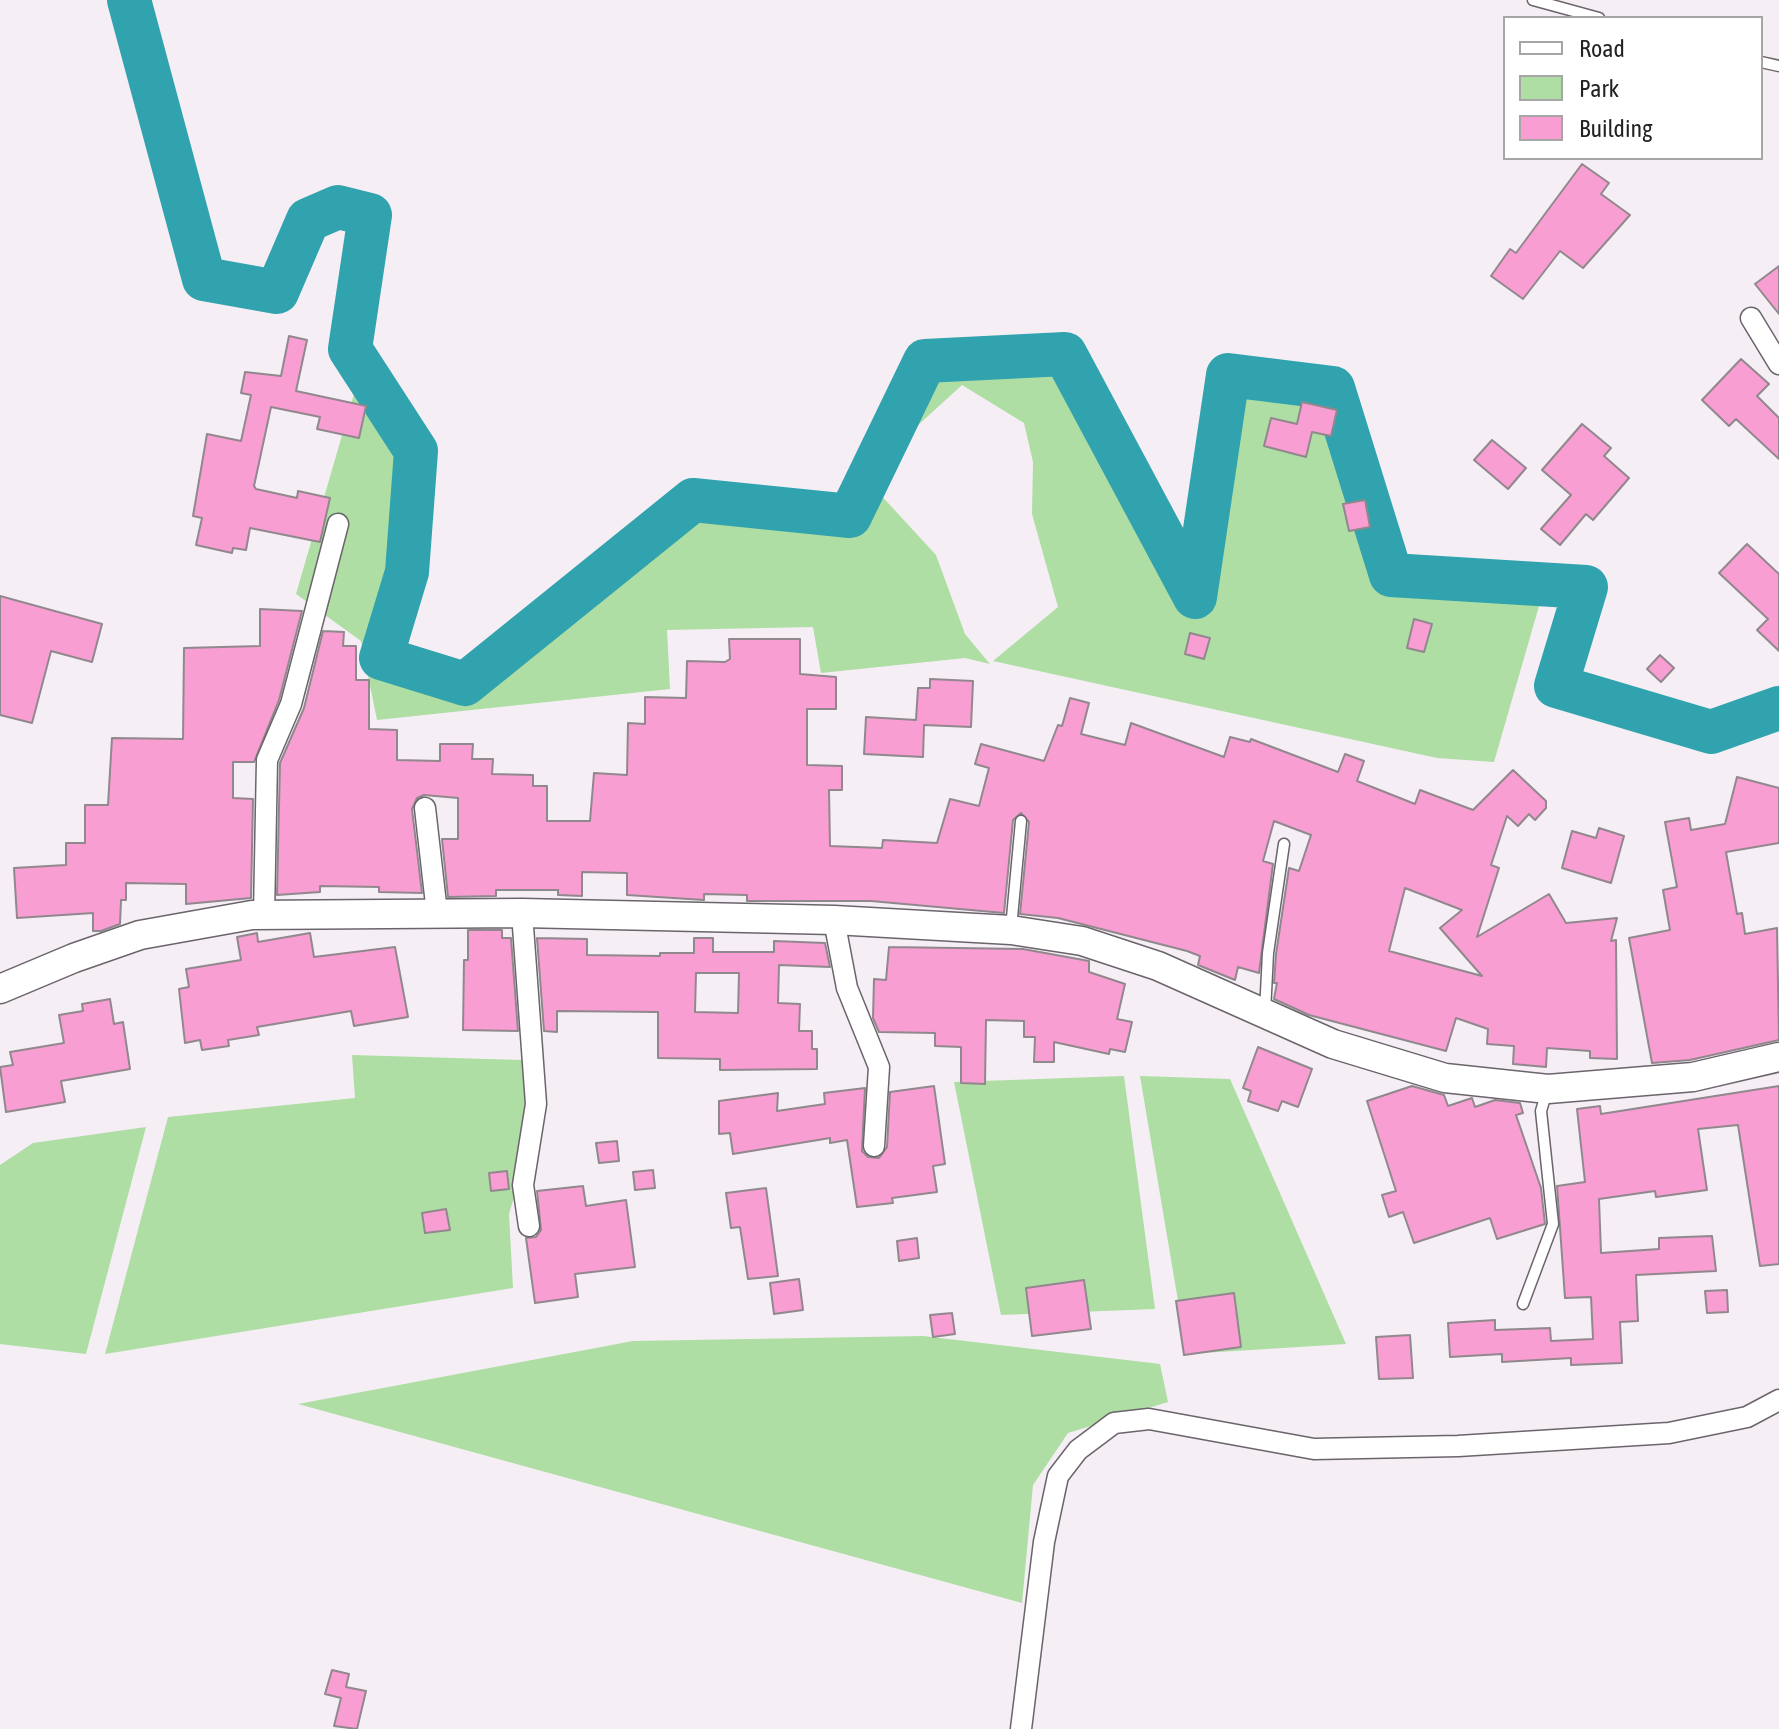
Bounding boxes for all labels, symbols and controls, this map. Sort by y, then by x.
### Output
legend [1503,16,1763,160]
text: Road [1579,35,1625,62]
text: Park [1579,75,1619,102]
text: Building [1579,115,1652,142]

